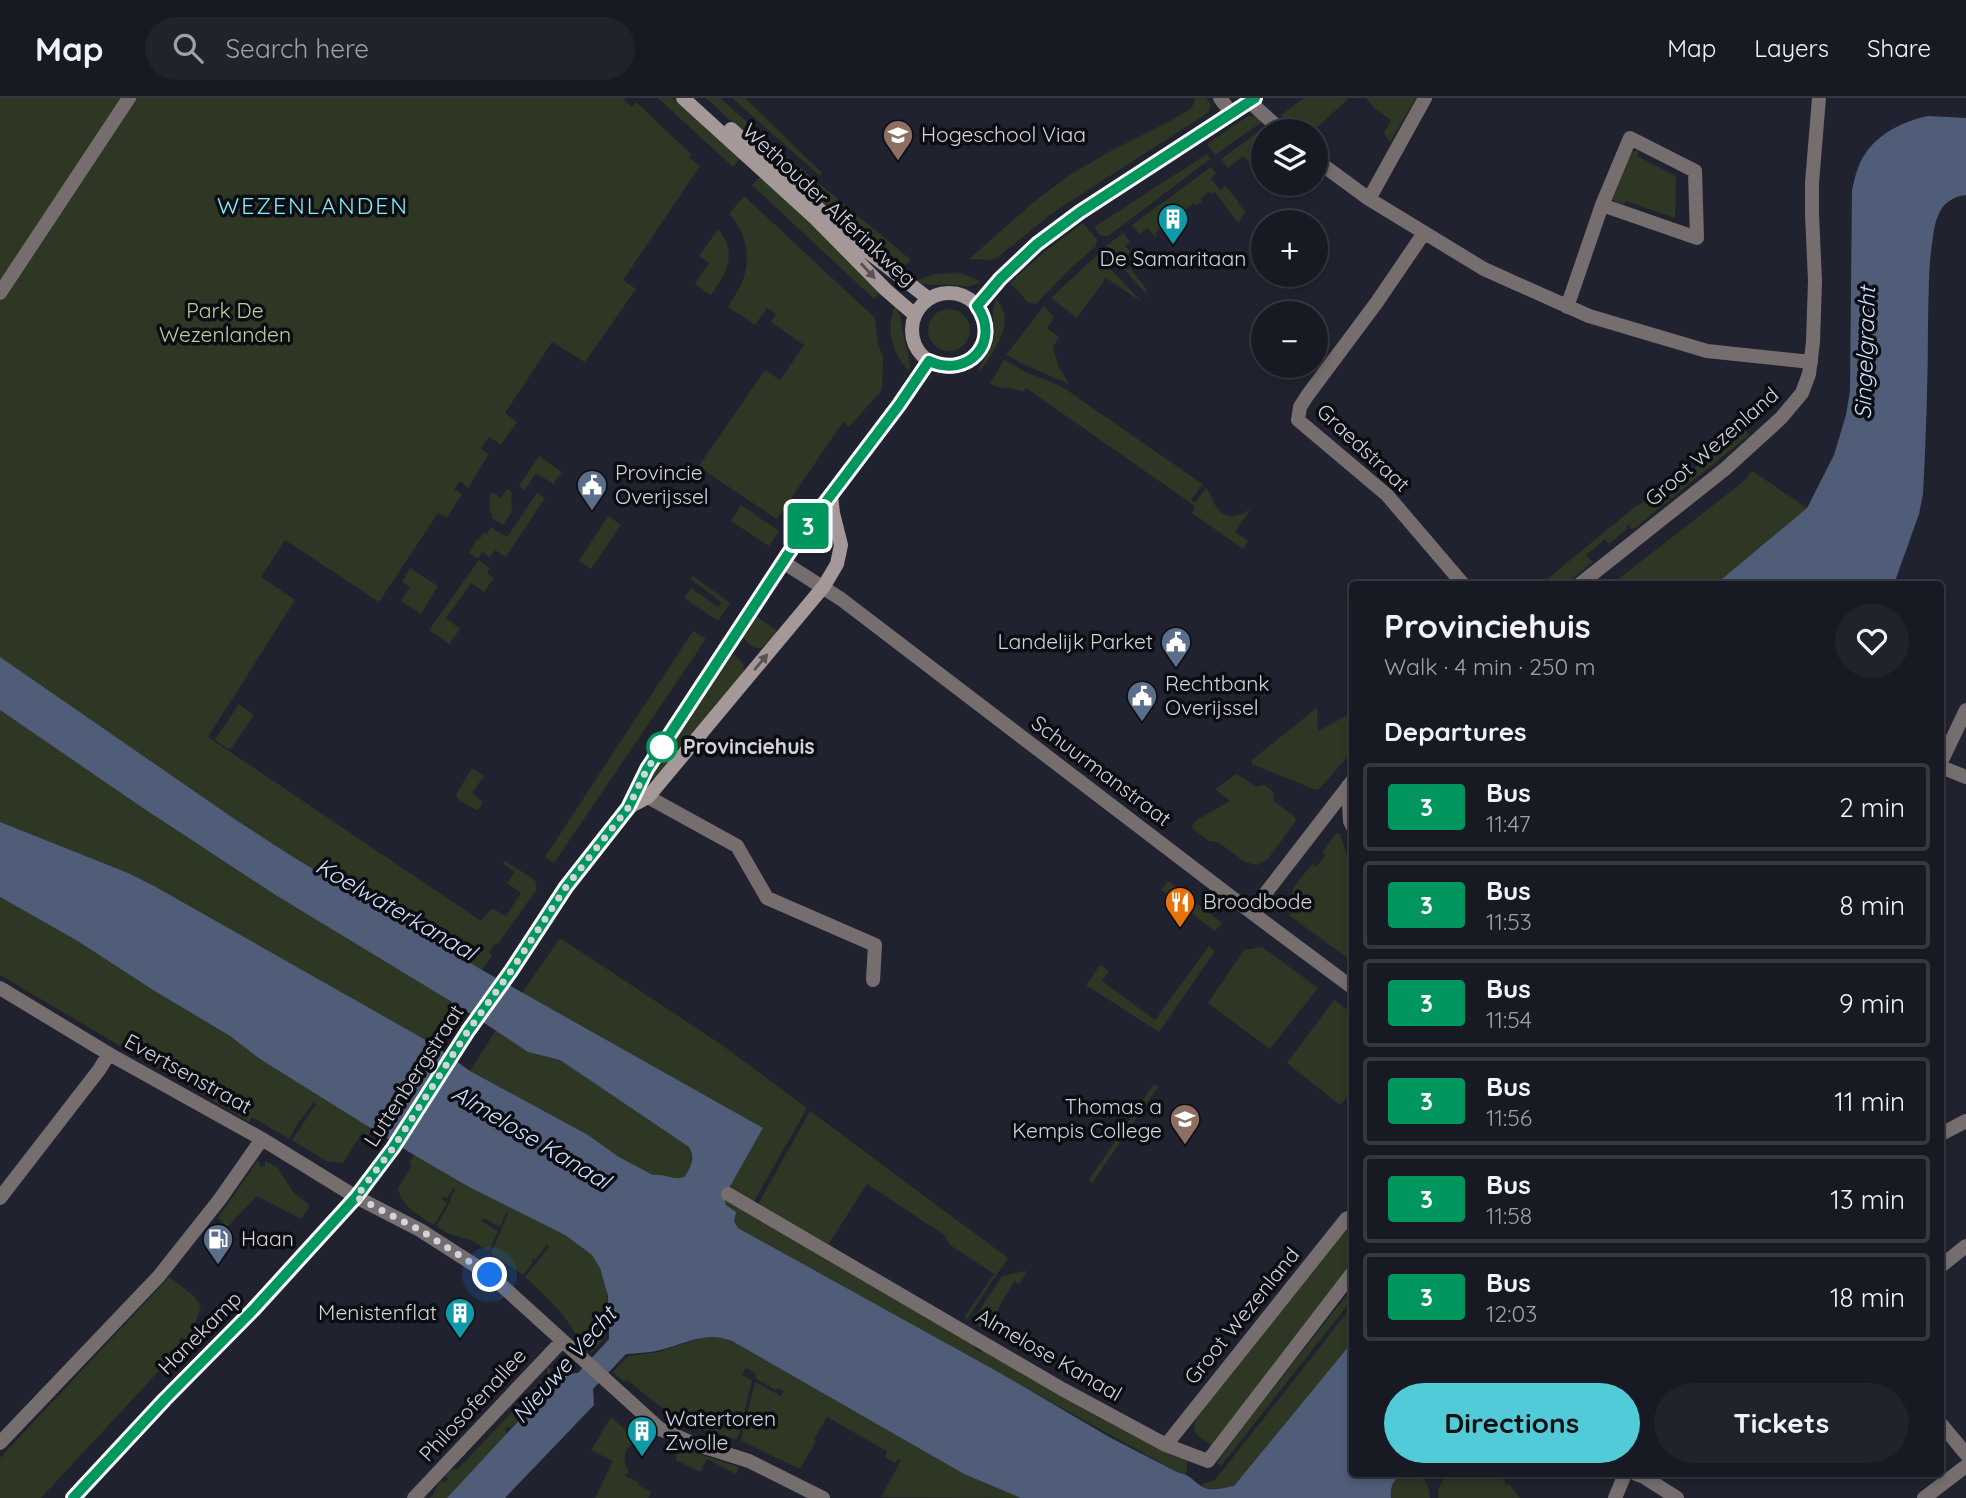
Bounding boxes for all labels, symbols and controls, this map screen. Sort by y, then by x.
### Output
search box [145,17,635,80]
text: Map [35,28,103,69]
icon: search [169,29,207,67]
text: Search here [225,32,369,65]
text: Map [1667,33,1716,63]
text: Layers [1754,33,1829,63]
text: Share [1867,33,1931,63]
street label: Wethouder Alferinkweg [738,117,922,291]
school or university icon: Hogeschool Viaa [881,118,915,162]
map controls [1251,119,1328,378]
button: layers [1251,119,1328,196]
place label: Hogeschool Viaa [921,121,1086,147]
district label: WEZENLANDEN [217,191,409,220]
building icon: De Samaritaan [1156,202,1190,246]
button: + [1251,210,1328,287]
place label: De Samaritaan [1100,245,1246,271]
one-way arrow [859,262,875,279]
water label: Singelgracht [1848,284,1881,420]
park label: Park De Wezenlanden [159,297,291,347]
button: − [1251,301,1328,378]
street label: Groot Wezenland [1639,381,1783,511]
street label: Graedstraat [1312,398,1415,497]
place label: Provincie Overijssel [615,459,709,509]
public building icon: Provincie Overijssel [575,468,609,512]
line badge: 3 [785,503,831,549]
text: 3 [802,511,814,541]
button: heart [1835,604,1909,678]
text: Provinciehuis [1384,605,1591,646]
public building icon: Landelijk Parket [1159,625,1193,669]
place label: Landelijk Parket [997,628,1153,654]
text: Walk · 4 min · 250 m [1384,652,1595,681]
one-way arrow [753,654,768,671]
place label: Rechtbank Overijssel [1165,670,1270,720]
public building icon: Rechtbank Overijssel [1125,679,1159,723]
street label: Schuurmanstraat [1027,709,1177,831]
text: Departures [1384,715,1527,748]
marker: Provinciehuis [647,732,677,762]
place label: Provinciehuis [683,733,815,759]
text: Bus [1486,776,1531,809]
text: 2 min [1839,791,1905,824]
text: 3 [1420,792,1433,822]
text: 11:47 [1486,809,1531,838]
water label: Koelwaterkanaal [311,851,484,968]
text: Bus [1486,874,1531,907]
restaurant icon: Broodbode [1163,885,1197,929]
place label: Broodbode [1203,888,1312,914]
text: 8 min [1840,889,1905,922]
text: 3 [1420,890,1433,920]
text: 11:53 [1486,907,1532,936]
text: Bus [1486,972,1531,1005]
text: 9 min [1839,987,1905,1020]
text: 3 [1420,988,1433,1018]
street label: Luttenbergstraat [358,1000,469,1151]
text: 11:54 [1486,1005,1532,1034]
street label: Evertsenstraat [120,1027,257,1119]
text: Bus [1486,1070,1531,1103]
water label: Almelose Kanaal [447,1078,618,1197]
text: 11 min [1834,1085,1905,1118]
text: 3 [1420,1086,1433,1116]
place label: Thomas a Kempis College [1012,1093,1162,1143]
school or university icon: Thomas a Kempis College [1168,1102,1202,1146]
text: 11:56 [1486,1103,1532,1132]
text: Bus [1486,1168,1531,1201]
text: 13 min [1830,1183,1905,1216]
text: 3 [1420,1184,1433,1214]
text: 11:58 [1486,1201,1532,1230]
fuel station icon: Haan [201,1222,235,1266]
place label: Haan [241,1225,294,1251]
street label: Groot Wezenland [1178,1242,1304,1389]
your location [472,1257,507,1292]
text: Bus [1486,1266,1531,1299]
text: 18 min [1830,1281,1905,1314]
text: 3 [1420,1282,1433,1312]
street label: Hanekamp [152,1285,247,1380]
building icon: Menistenflat [443,1296,477,1340]
place label: Menistenflat [318,1299,437,1325]
water label: Nieuwe Vecht [505,1299,624,1429]
text: 12:03 [1486,1299,1537,1328]
street label: Almelose Kanaal [972,1302,1127,1406]
street label: Philosofenallee [413,1342,531,1466]
button: Directions [1384,1383,1640,1463]
button: Tickets [1654,1383,1909,1463]
place label: Watertoren Zwolle [665,1405,776,1455]
building icon: Watertoren Zwolle [625,1414,659,1458]

